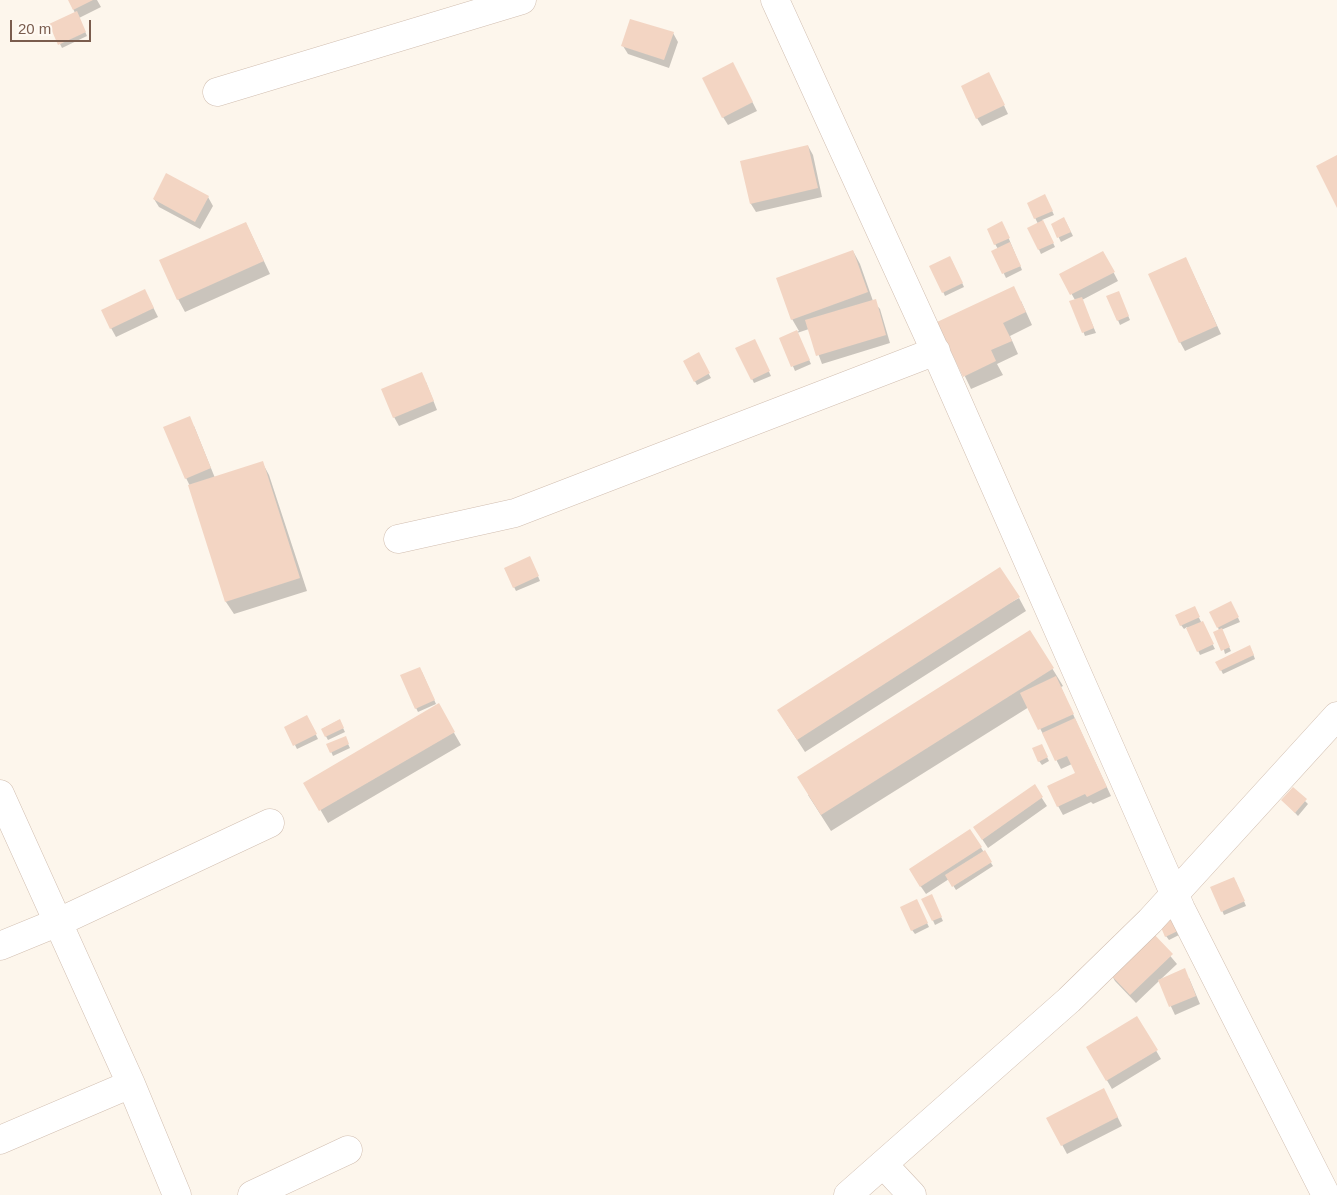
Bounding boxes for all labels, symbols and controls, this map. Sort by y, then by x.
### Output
scale bar [12,10,94,42]
text: 20 m [18,20,51,37]

